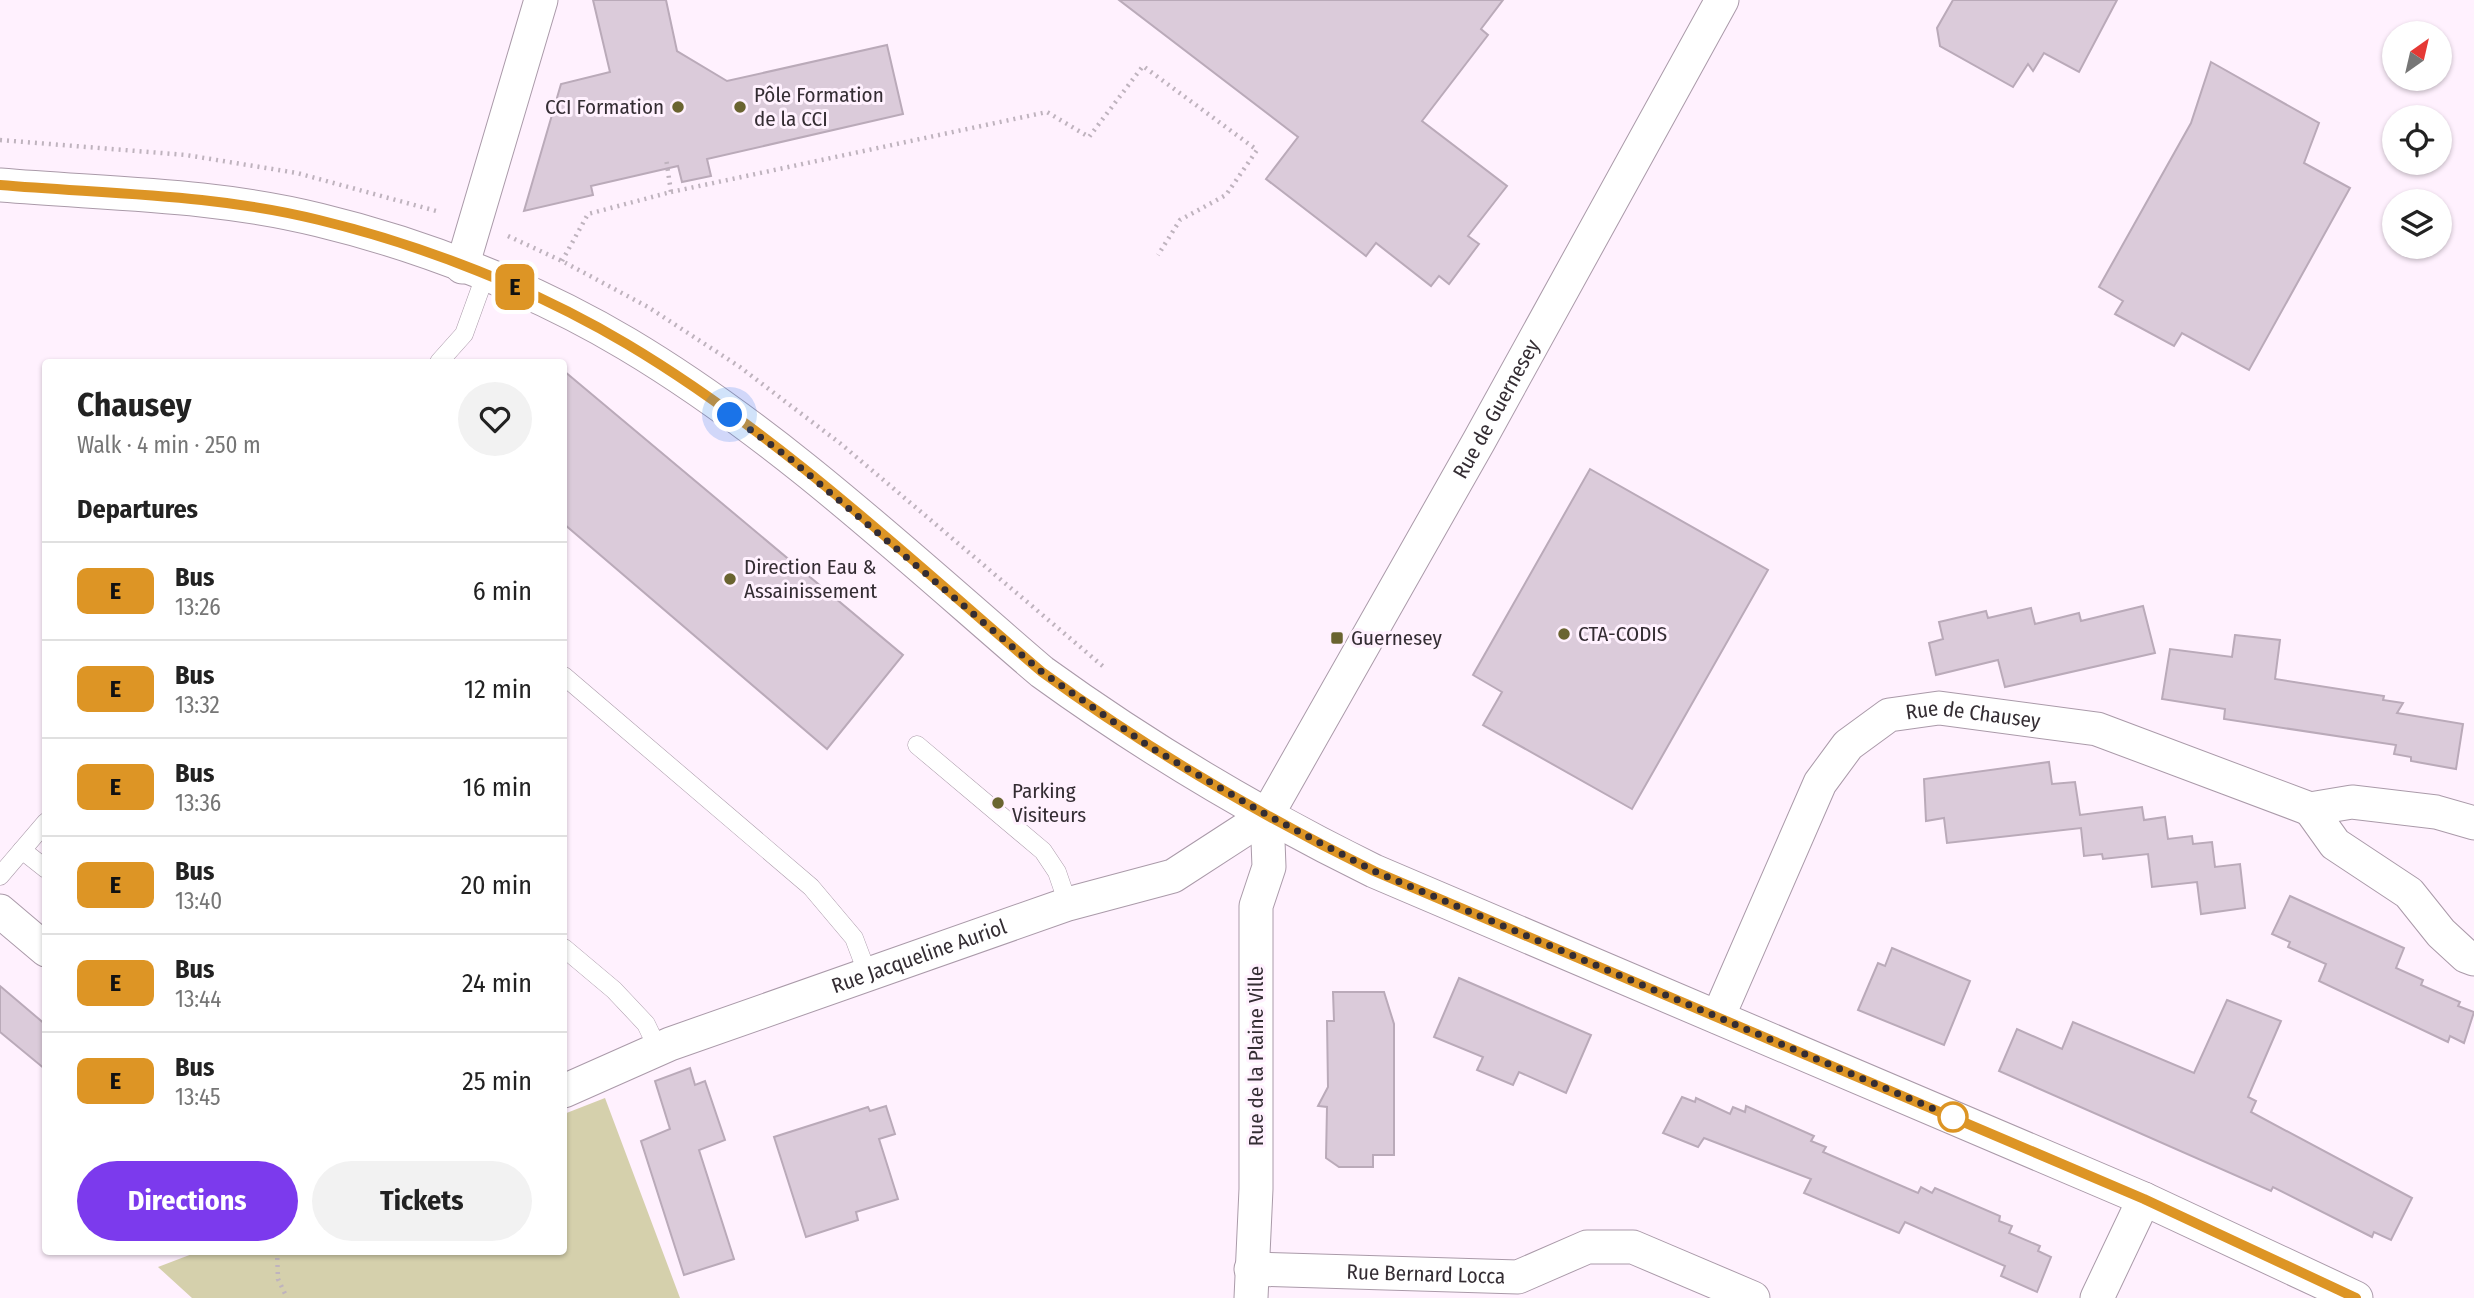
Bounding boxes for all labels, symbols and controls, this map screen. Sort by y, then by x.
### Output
north arrow [2382,21,2452,91]
map controls [2382,21,2452,259]
place label: Pôle Formation de la CCI [754,82,884,132]
place label: CCI Formation [545,94,664,120]
marker: CCI Formation [670,99,686,115]
marker: Pôle Formation de la CCI [732,99,748,115]
button: locate [2382,105,2452,175]
button: layers [2382,189,2452,259]
line badge: E [492,264,538,310]
text: E [509,273,521,301]
street label: Rue de Guernesey [1447,334,1546,483]
button: heart [458,382,532,456]
text: Chausey [77,385,191,425]
your location [712,397,747,432]
text: Walk · 4 min · 250 m [77,431,261,459]
text: Departures [77,494,198,525]
place label: Direction Eau & Assainissement [744,554,877,604]
text: Bus [175,562,214,593]
marker: Direction Eau & Assainissement [722,571,738,587]
text: 6 min [473,576,532,607]
text: E [110,577,121,605]
text: 13:26 [175,593,221,621]
place label: CTA-CODIS [1578,621,1667,647]
place label: Guernesey [1351,625,1442,651]
marker: CTA-CODIS [1556,626,1572,642]
marker: Guernesey [1329,630,1345,646]
text: Bus [175,660,214,691]
text: 12 min [464,674,532,705]
text: E [110,675,121,703]
text: 13:32 [175,691,220,719]
street label: Rue de Chausey [1904,695,2043,734]
text: Bus [175,758,214,789]
text: 16 min [463,772,532,803]
text: E [110,773,121,801]
place label: Parking Visiteurs [1012,778,1086,828]
text: 13:36 [175,789,221,817]
marker: Parking Visiteurs [990,795,1006,811]
text: Bus [175,856,214,887]
text: 20 min [461,870,532,901]
text: E [110,871,121,899]
text: 13:40 [175,887,222,915]
street label: Rue Jacqueline Auriol [828,914,1010,999]
text: Bus [175,954,214,985]
street label: Rue de la Plaine Ville [1243,966,1269,1146]
text: 24 min [462,968,532,999]
text: E [110,969,121,997]
text: 13:44 [175,985,221,1013]
text: Bus [175,1052,214,1083]
text: 25 min [462,1066,532,1097]
text: E [110,1067,121,1095]
text: 13:45 [175,1083,221,1111]
unlabelled marker [1938,1102,1968,1132]
button: Directions [77,1161,298,1241]
button: Tickets [312,1161,532,1241]
street label: Rue Bernard Locca [1346,1259,1506,1290]

